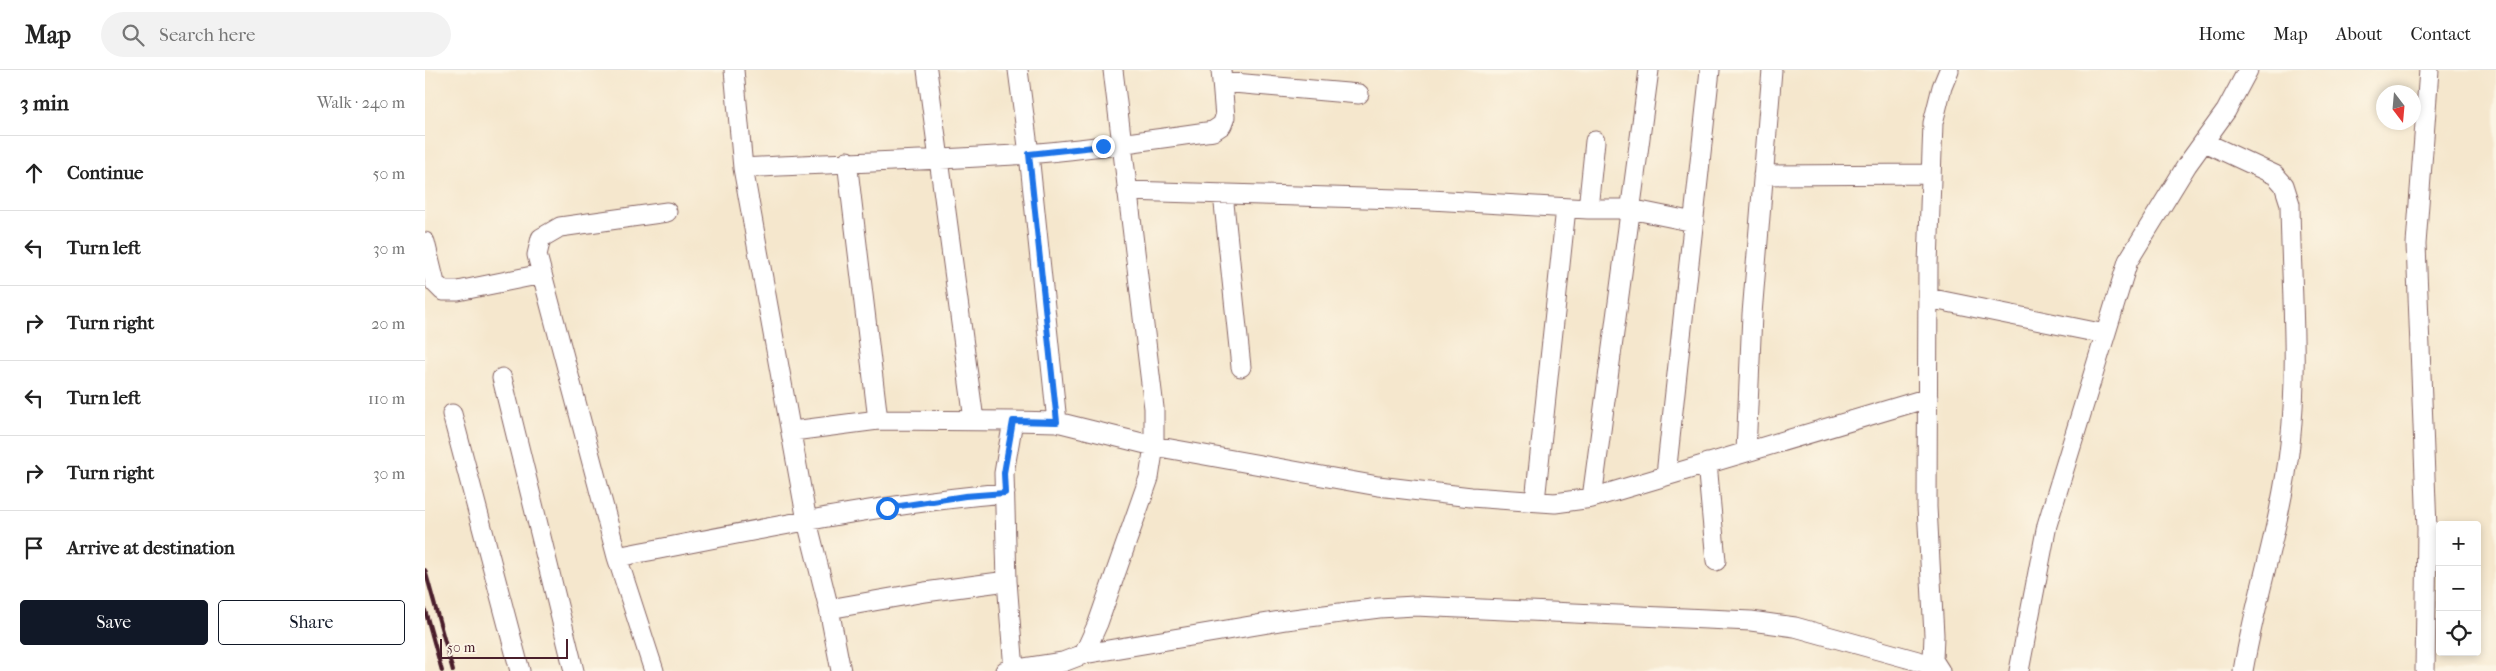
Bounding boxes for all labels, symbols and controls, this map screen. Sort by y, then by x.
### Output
search box [101,12,451,57]
text: Map [25,21,71,49]
icon: search [119,21,147,49]
text: Search here [159,24,255,46]
text: Home [2198,24,2245,45]
text: Map [2273,24,2308,45]
text: About [2336,24,2382,45]
text: Contact [2410,24,2471,45]
north arrow [2376,85,2421,130]
text: 3 min [20,91,69,115]
text: Walk · 240 m [317,93,405,112]
route end [1092,135,1115,158]
icon: ahead [20,159,48,187]
text: Continue [67,162,143,184]
text: 50 m [373,164,405,183]
icon: left [20,234,48,262]
text: Turn left [67,237,141,259]
text: 30 m [373,239,405,258]
icon: right [20,309,48,337]
text: Turn right [67,312,154,334]
text: 20 m [371,314,405,333]
icon: left [20,384,48,412]
text: Turn left [67,387,141,409]
text: 110 m [368,389,405,408]
icon: right [20,459,48,487]
text: Turn right [67,462,154,484]
text: 30 m [373,464,405,483]
route start [876,497,899,520]
map controls [2436,521,2481,656]
button: + [2436,521,2481,566]
icon: arrive [20,534,48,562]
text: Arrive at destination [67,537,235,559]
button: − [2436,566,2481,611]
button: Save [20,600,208,645]
button: Share [218,600,405,645]
button: locate [2436,611,2481,656]
scale bar [440,636,567,659]
text: 50 m [447,639,475,656]

